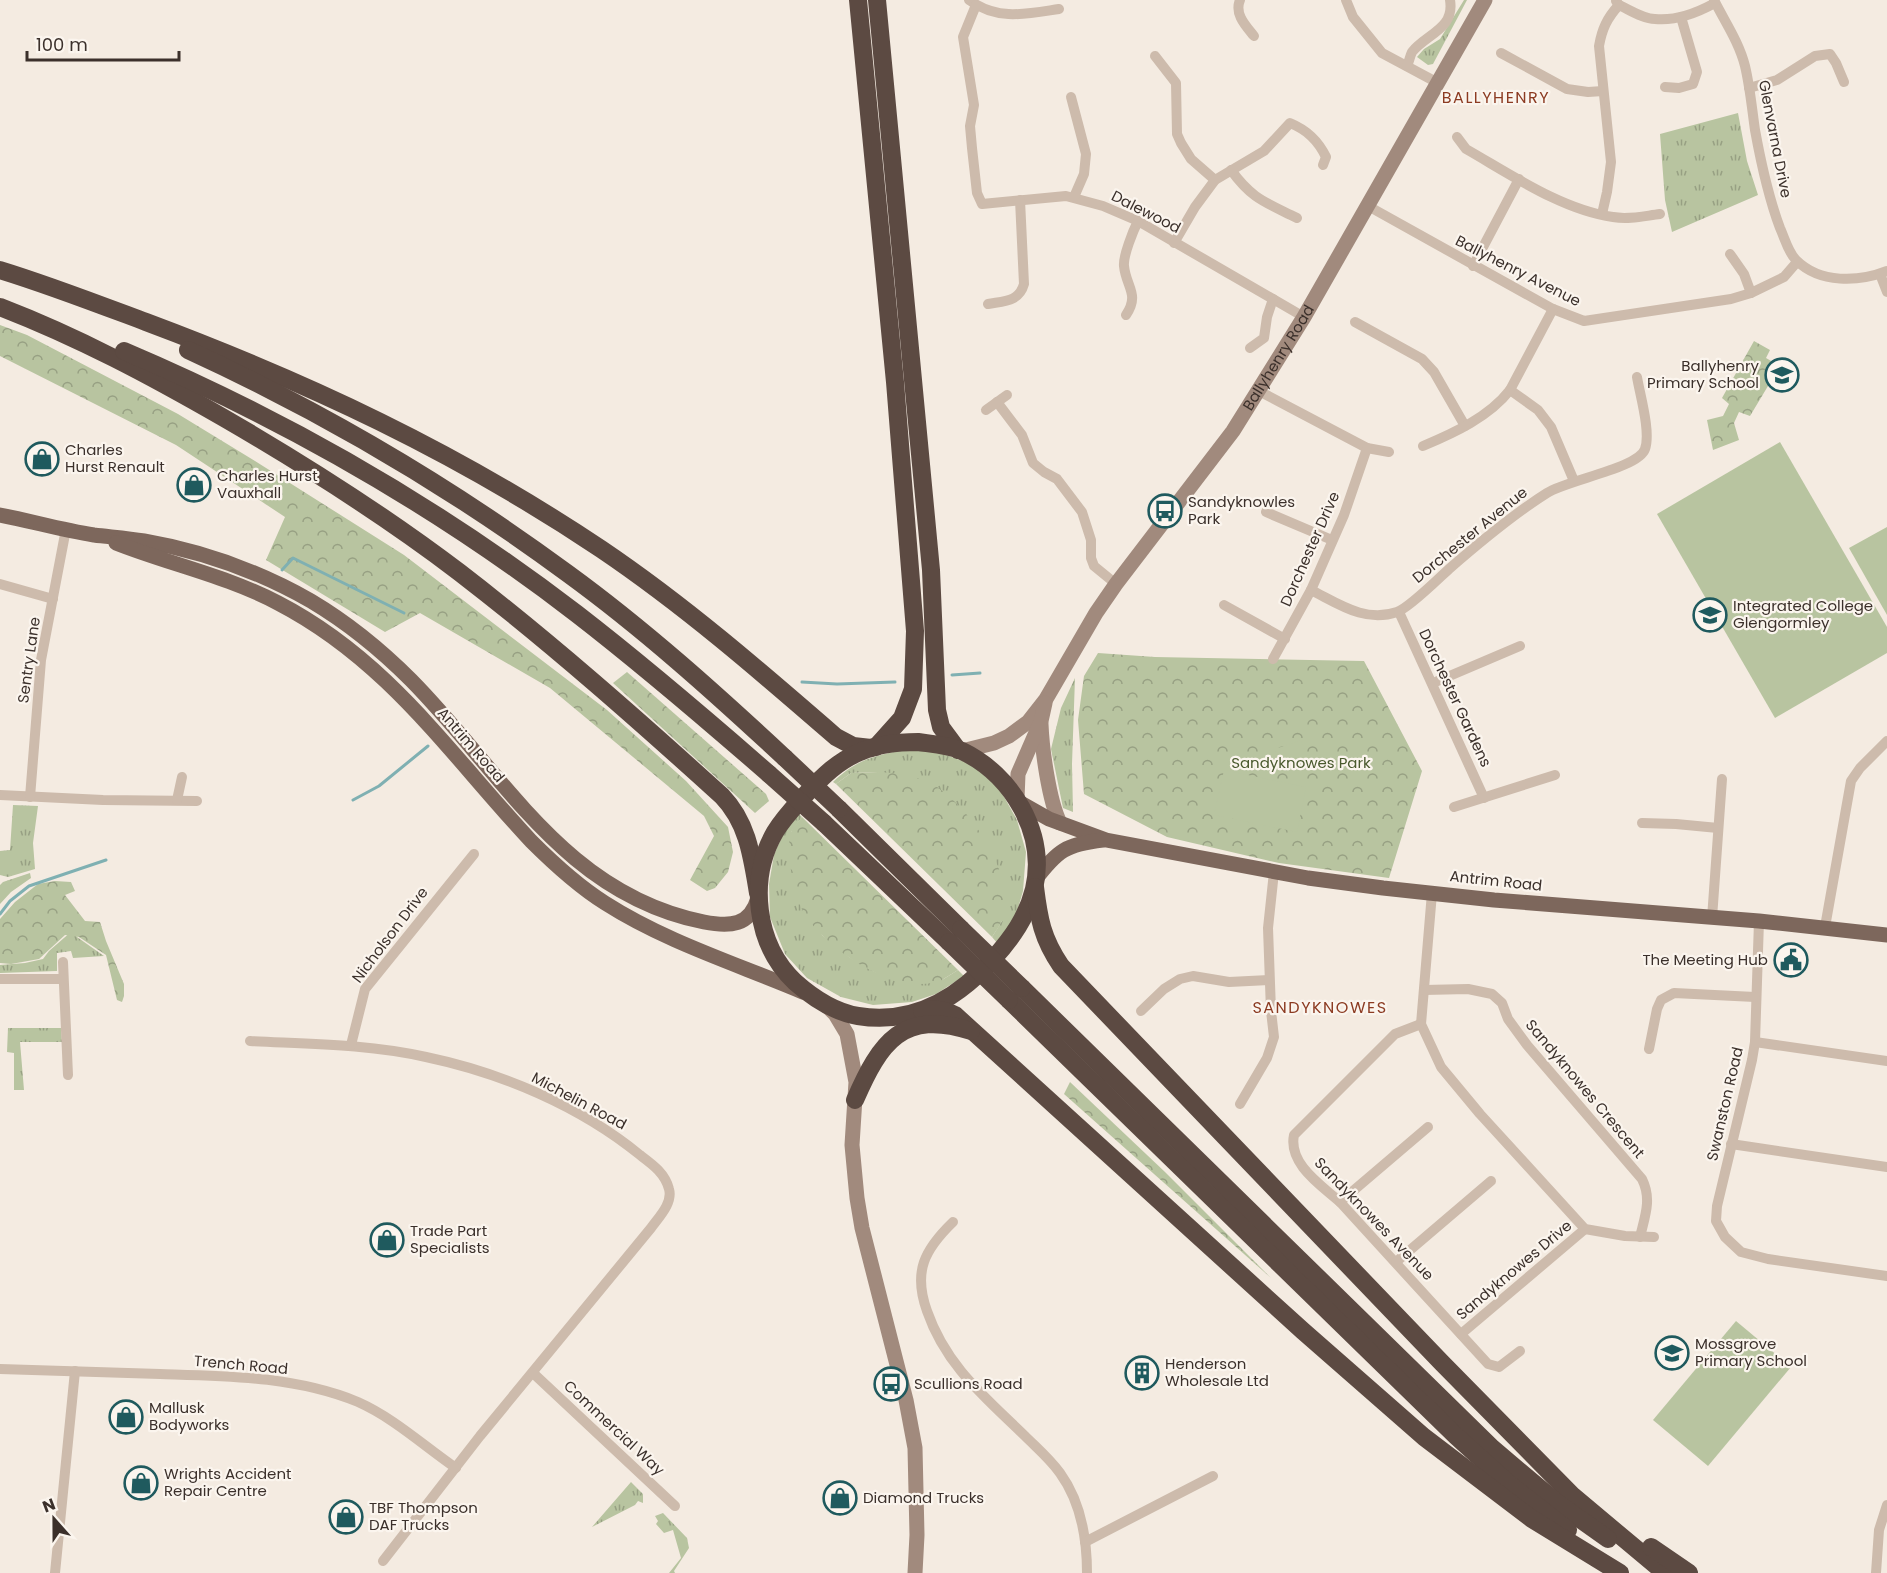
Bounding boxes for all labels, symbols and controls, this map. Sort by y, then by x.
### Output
scale bar [27,24,178,62]
text: 100 m [36,32,88,57]
street label: Glenvarna Drive [1754,78,1797,200]
district label: BALLYHENRY [1442,86,1550,109]
street label: Dalewood [1108,185,1185,238]
street label: Ballyhenry Avenue [1452,230,1584,311]
street label: Ballyhenry Road [1237,301,1319,414]
place label: Ballyhenry Primary School [1647,355,1760,393]
school or university icon: Ballyhenry Primary School [1764,357,1800,393]
place label: Charles Hurst Renault [65,439,165,477]
shop icon: Charles Hurst Renault [24,441,60,477]
place label: Charles Hurst Vauxhall [217,465,318,503]
shop icon: Charles Hurst Vauxhall [176,467,212,503]
street label: Dorchester Avenue [1408,482,1532,588]
street label: Dorchester Drive [1275,488,1344,610]
place label: Sandyknowles Park [1188,491,1295,529]
bus stop icon: Sandyknowles Park [1147,493,1183,529]
place label: Integrated College Glengormley [1733,595,1873,633]
school or university icon: Integrated College Glengormley [1692,597,1728,633]
street label: Sentry Lane [12,616,45,704]
street label: Dorchester Gardens [1414,625,1497,770]
street label: Antrim Road [433,703,510,787]
park label: Sandyknowes Park [1231,752,1371,773]
street label: Antrim Road [1449,865,1543,896]
street label: Nicholson Drive [347,883,433,987]
public building icon: The Meeting Hub [1773,942,1809,978]
place label: The Meeting Hub [1642,949,1768,970]
district label: SANDYKNOWES [1252,996,1388,1019]
street label: Sandyknowes Crescent [1521,1015,1650,1163]
street label: Swanston Road [1701,1045,1748,1163]
street label: Michelin Road [528,1067,630,1134]
street label: Sandyknowes Avenue [1310,1152,1439,1285]
street label: Sandyknowes Drive [1451,1215,1576,1324]
place label: Trade Part Specialists [410,1220,490,1258]
shop icon: Trade Part Specialists [369,1222,405,1258]
place label: Mossgrove Primary School [1695,1333,1807,1371]
school or university icon: Mossgrove Primary School [1654,1335,1690,1371]
street label: Trench Road [193,1350,289,1379]
place label: Henderson Wholesale Ltd [1165,1353,1269,1391]
building icon: Henderson Wholesale Ltd [1124,1355,1160,1391]
bus stop icon: Scullions Road [873,1366,909,1402]
place label: Scullions Road [914,1373,1023,1394]
street label: Commercial Way [559,1375,670,1480]
place label: Mallusk Bodyworks [149,1397,230,1435]
shop icon: Mallusk Bodyworks [108,1399,144,1435]
place label: Wrights Accident Repair Centre [164,1463,291,1501]
shop icon: Wrights Accident Repair Centre [123,1465,159,1501]
shop icon: Diamond Trucks [822,1480,858,1516]
place label: Diamond Trucks [863,1487,984,1508]
north arrow [24,1489,84,1549]
text: N [39,1493,59,1518]
place label: TBF Thompson DAF Trucks [369,1497,478,1535]
shop icon: TBF Thompson DAF Trucks [328,1499,364,1535]

